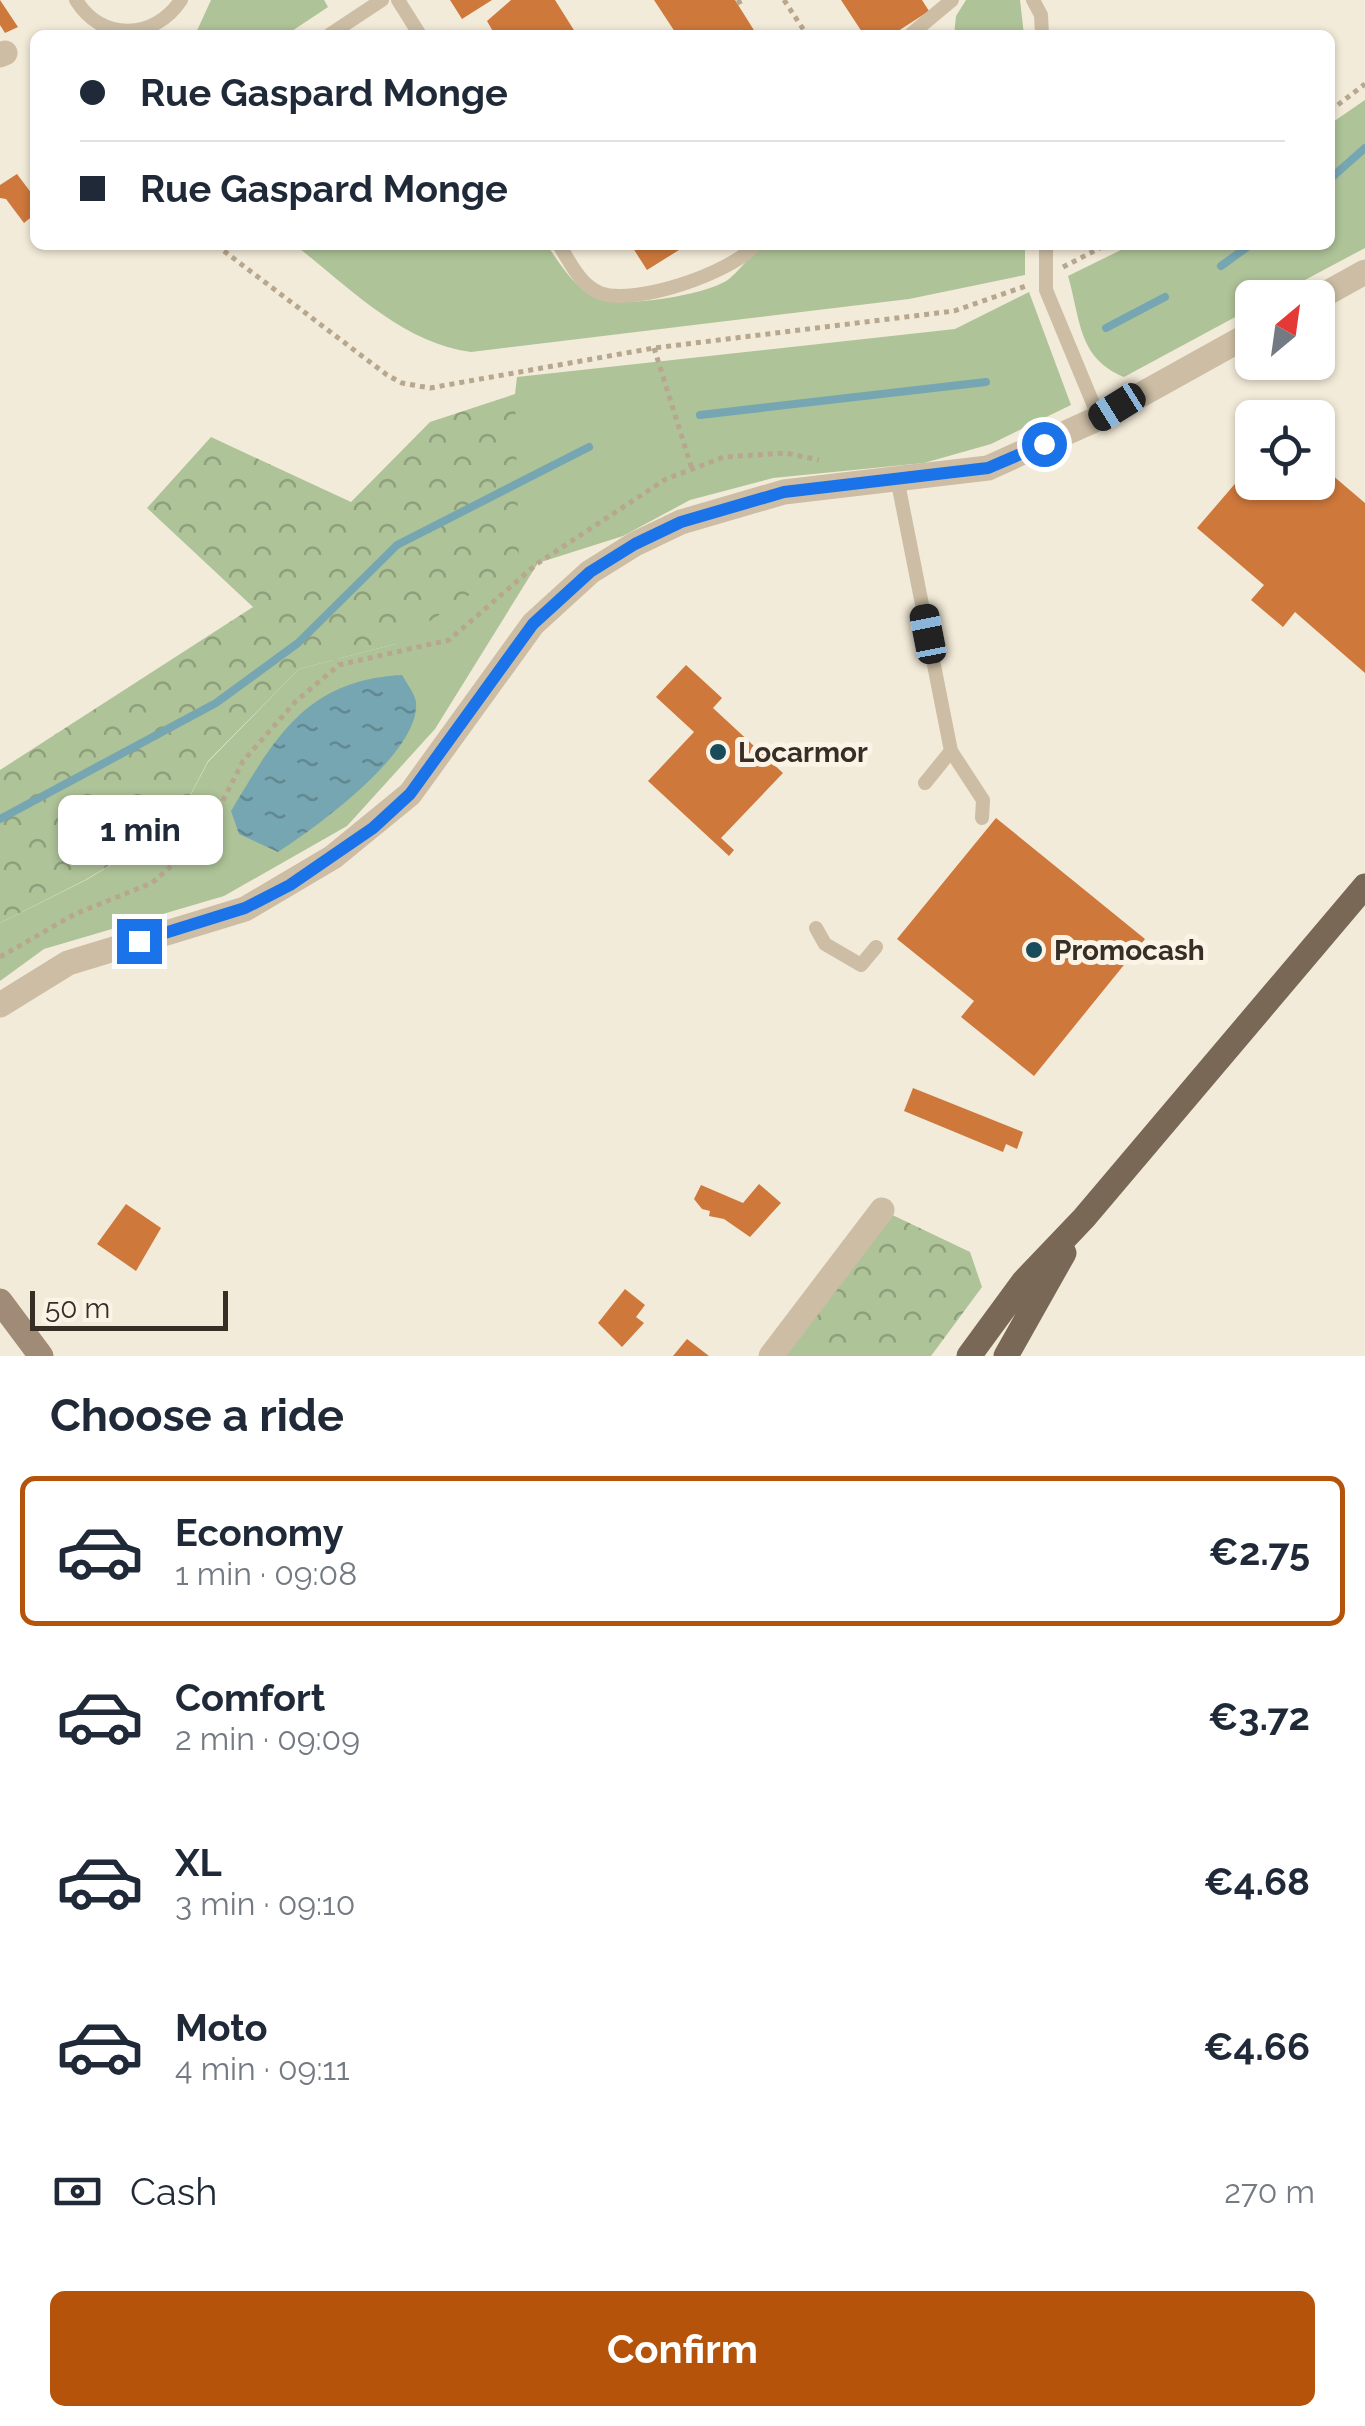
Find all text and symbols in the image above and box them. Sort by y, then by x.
text: Rue Gaspard Monge [140,70,508,115]
text: Rue Gaspard Monge [140,166,508,211]
north arrow [1235,280,1335,380]
map controls [1235,280,1335,500]
car [1084,378,1150,436]
button: locate [1235,400,1335,500]
route start [1022,422,1067,467]
car [908,602,948,666]
place label: Locarmor [738,736,868,769]
marker: Locarmor [707,741,729,763]
callout: 1 min [56,796,222,866]
text: 1 min [100,811,181,848]
route end [117,919,162,964]
place label: Promocash [1054,934,1205,967]
marker: Promocash [1023,939,1045,961]
scale bar [30,1286,228,1330]
text: 50 m [45,1292,110,1325]
text: Choose a ride [50,1389,344,1442]
icon: car [55,1506,145,1596]
text: Economy [175,1510,344,1555]
text: €2.75 [1209,1529,1310,1574]
text: 1 min · 09:08 [175,1555,357,1592]
icon: car [55,1671,145,1761]
text: Comfort [175,1675,325,1720]
text: €3.72 [1208,1694,1310,1739]
text: 2 min · 09:09 [175,1720,360,1757]
icon: car [55,1836,145,1926]
text: XL [175,1840,222,1885]
text: €4.68 [1203,1859,1310,1904]
text: 3 min · 09:10 [175,1885,355,1922]
icon: car [55,2001,145,2091]
text: Moto [175,2005,268,2050]
text: €4.66 [1203,2024,1310,2069]
text: 4 min · 09:11 [175,2050,350,2087]
icon: cash [50,2164,105,2219]
text: Cash [130,2169,217,2214]
text: 270 m [1224,2173,1315,2210]
button: Confirm [50,2291,1315,2406]

